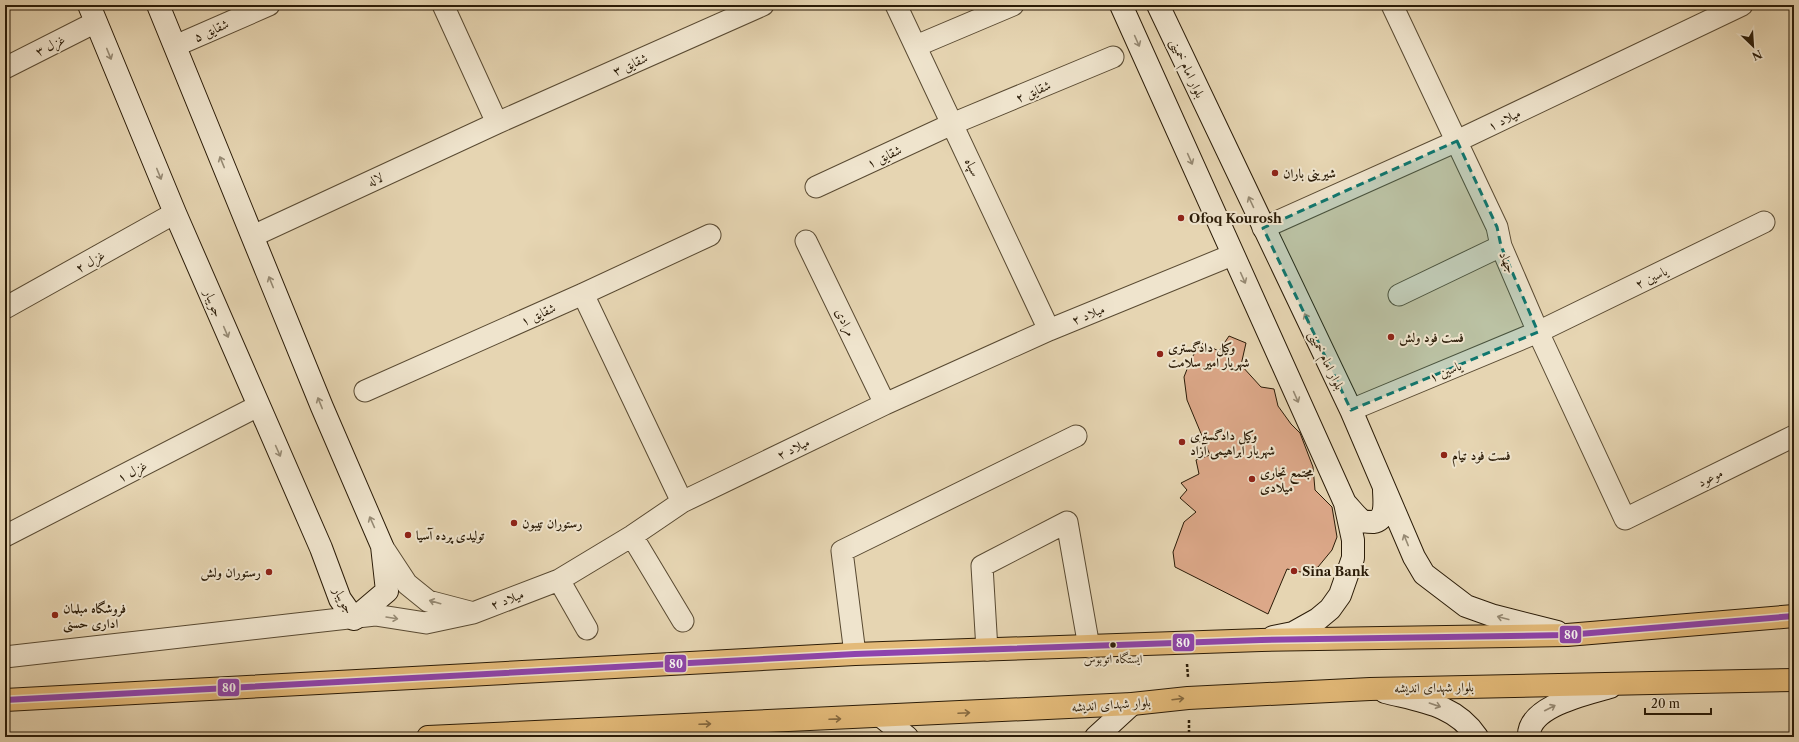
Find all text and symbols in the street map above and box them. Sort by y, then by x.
street label: شقایق ۵ [191,15,231,46]
north arrow [1733,26,1773,66]
street label: غزل ۳ [32,31,68,61]
one-way arrow [1134,34,1141,46]
street label: بلوار امام خمینی [1164,36,1209,102]
text: N [1750,47,1765,64]
one-way arrow [106,48,113,60]
street label: شقایق ۳ [610,49,650,80]
street label: شقایق ۲ [1013,76,1053,106]
street label: میلاد ۱ [1485,104,1523,134]
street label: شقایق ۱ [864,141,904,172]
one-way arrow [1187,153,1194,165]
street label: سپاه [960,155,984,180]
one-way arrow [218,156,226,168]
place label: شیرینی باران [1283,165,1336,182]
one-way arrow [155,168,163,180]
street label: لاله [365,168,385,190]
marker: شیرینی باران [1270,168,1280,178]
one-way arrow [1247,196,1254,208]
place label: Ofoq Kourosh [1189,210,1282,226]
marker: Ofoq Kourosh [1176,213,1186,223]
street label: غزل ۲ [72,246,109,277]
street label: جهاد [1496,249,1520,275]
street label: یاسین ۲ [1632,262,1671,292]
one-way arrow [1240,272,1247,284]
one-way arrow [267,277,275,289]
street label: جویبار [199,285,227,320]
street label: شقایق ۱ [518,299,558,330]
street label: میلاد ۲ [1069,300,1107,328]
street label: مرادی [831,305,860,340]
one-way arrow [1303,313,1310,325]
one-way arrow [223,326,231,338]
street label: بلوار امام خمینی [1302,328,1348,394]
place label: فست فود ولش [1399,329,1464,346]
marker: فست فود ولش [1386,332,1396,342]
place label: وکیل دادگستری شهریار امیر سلامت [1168,339,1250,371]
marker: وکیل دادگستری شهریار امیر سلامت [1155,349,1165,359]
street label: یاسین ۱ [1426,356,1465,386]
one-way arrow [1293,390,1300,402]
one-way arrow [316,397,323,409]
place label: وکیل دادگستری شهریار ابراهیمی آزاد [1190,427,1275,460]
street label: میلاد ۲ [774,433,812,463]
marker: وکیل دادگستری شهریار ابراهیمی آزاد [1177,437,1187,447]
one-way arrow [275,445,283,457]
place label: فست فود تیام [1452,447,1511,467]
marker: فست فود تیام [1439,450,1449,460]
street label: غزل ۱ [114,457,150,487]
place label: مجتمع تجاری میلادی [1260,464,1314,495]
street label: موعود [1695,464,1726,491]
marker: مجتمع تجاری میلادی [1247,474,1257,484]
place label: رستوران تیبون [522,515,582,532]
one-way arrow [367,516,375,528]
marker: رستوران تیبون [509,518,519,528]
place label: تولیدی پرده آسیا [416,527,485,544]
marker: تولیدی پرده آسیا [403,530,413,540]
one-way arrow [1402,534,1410,546]
place label: Sina Bank [1302,563,1370,579]
place label: رستوران ولش [201,564,261,581]
marker: Sina Bank [1289,566,1299,576]
marker: رستوران ولش [264,567,274,577]
street label: جویبار [328,582,358,617]
street label: میلاد ۲ [488,585,526,613]
one-way arrow [429,598,442,605]
place label: فروشگاه مبلمان اداری حسنی [63,600,126,633]
marker: فروشگاه مبلمان اداری حسنی [50,610,60,620]
one-way arrow [386,614,399,622]
one-way arrow [1496,614,1509,621]
line badge: 80 [1559,625,1582,644]
text: 80 [1564,628,1578,642]
line badge: 80 [1172,633,1195,652]
text: 80 [1176,636,1190,650]
marker: ایستگاه اتوبوس [1108,640,1118,650]
place label: ایستگاه اتوبوس [1084,651,1143,667]
line badge: 80 [664,654,687,673]
text: 80 [669,657,683,671]
line badge: 80 [217,678,240,697]
street label: بلوار شهدای اندیشه [1394,678,1474,697]
text: 80 [222,681,236,695]
scale bar [1645,690,1711,716]
street label: بلوار شهدای اندیشه [1071,693,1151,716]
one-way arrow [1171,695,1184,703]
text: 20 m [1651,696,1680,711]
one-way arrow [1429,702,1442,709]
one-way arrow [1544,704,1556,711]
one-way arrow [957,709,970,716]
one-way arrow [828,715,841,723]
one-way arrow [698,721,711,728]

